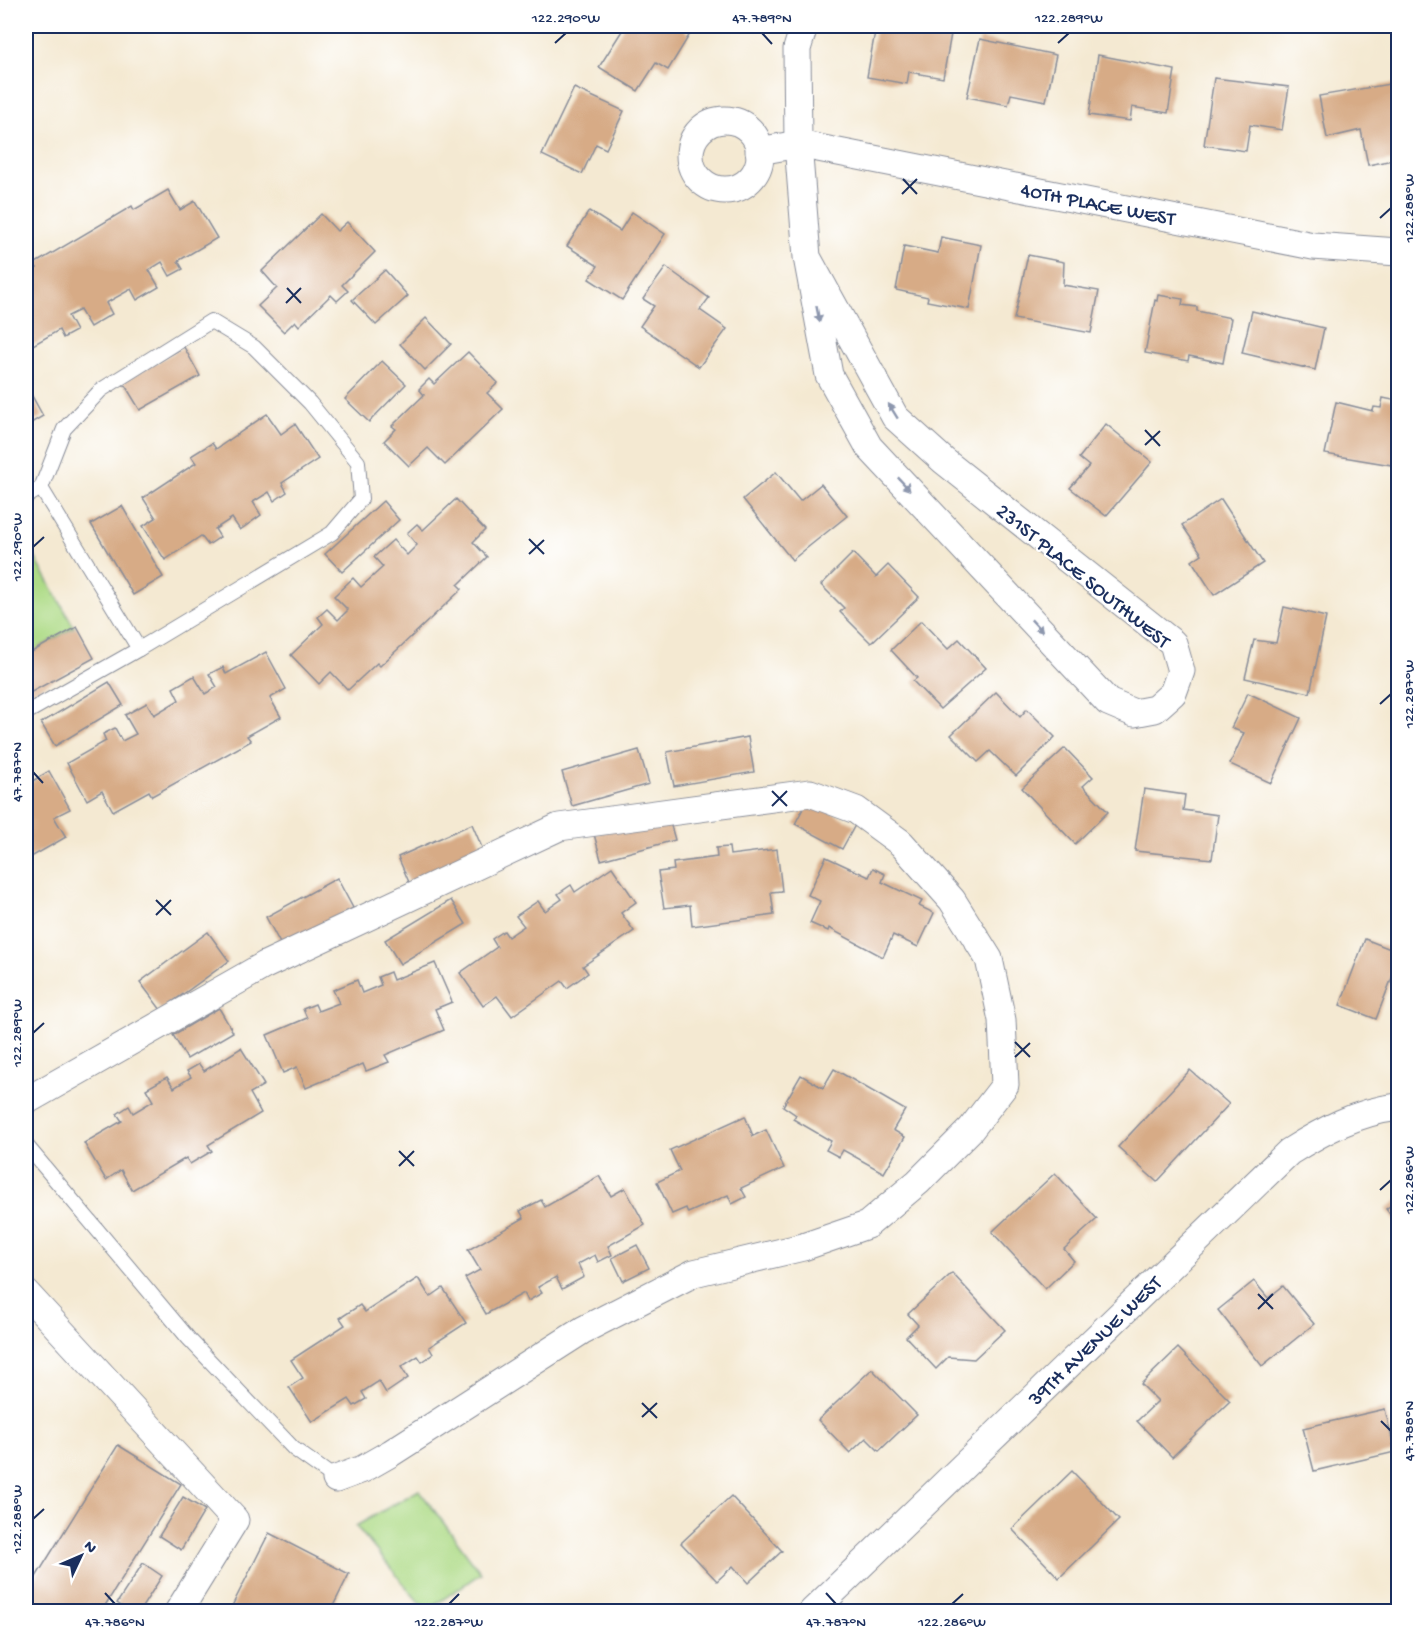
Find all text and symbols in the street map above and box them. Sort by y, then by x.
text: 122.290°W [531,10,600,28]
text: 47.789°N [732,10,792,28]
text: 122.289°W [1034,10,1103,28]
text: 122.288°W [1401,173,1419,243]
street label: 40TH PLACE WEST [1018,179,1178,234]
one-way arrow [814,305,823,324]
one-way arrow [887,403,898,420]
one-way arrow [897,476,910,491]
street label: 231ST PLACE SOUTHWEST [990,500,1175,656]
text: 122.290°W [9,513,27,582]
one-way arrow [1030,619,1044,633]
text: 122.287°W [1401,660,1419,729]
text: 47.787°N [9,742,27,802]
text: 122.289°W [9,999,27,1068]
text: 122.286°W [1401,1146,1419,1215]
street label: 39TH AVENUE WEST [1024,1272,1169,1413]
text: 47.788°N [1401,1401,1419,1461]
text: 122.288°W [9,1484,27,1554]
north arrow [51,1526,111,1586]
text: N [79,1538,100,1559]
text: 47.786°N [85,1614,145,1632]
text: 122.287°W [414,1614,483,1632]
text: 47.787°N [806,1614,866,1632]
text: 122.286°W [917,1614,986,1632]

